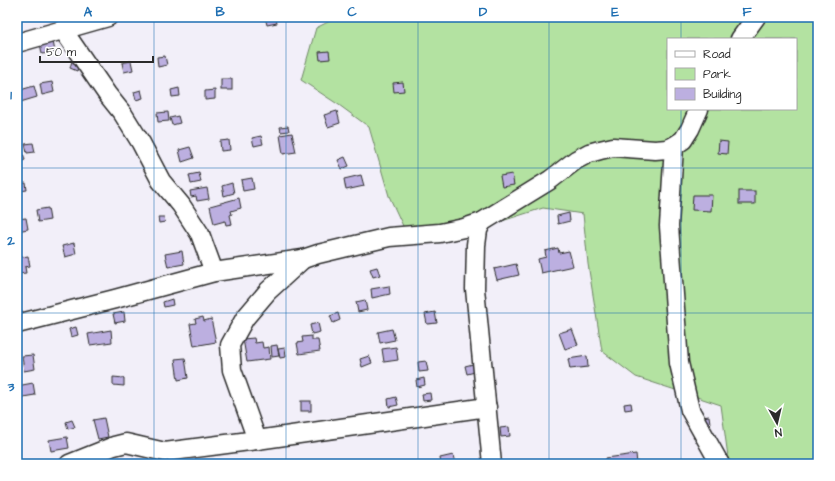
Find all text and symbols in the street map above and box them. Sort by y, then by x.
text: A [84,3,93,21]
text: B [215,3,225,21]
text: C [347,3,357,21]
text: D [479,3,488,21]
text: E [611,3,619,21]
text: F [742,3,752,21]
scale bar [40,38,153,64]
legend [667,38,797,110]
text: 50 m [46,44,77,61]
text: Road [703,46,731,63]
text: Park [703,66,731,83]
text: 1 [10,86,12,104]
text: Building [703,86,741,104]
text: 2 [6,232,15,250]
text: 3 [7,378,15,396]
north arrow [757,403,797,443]
text: N [774,424,783,440]

